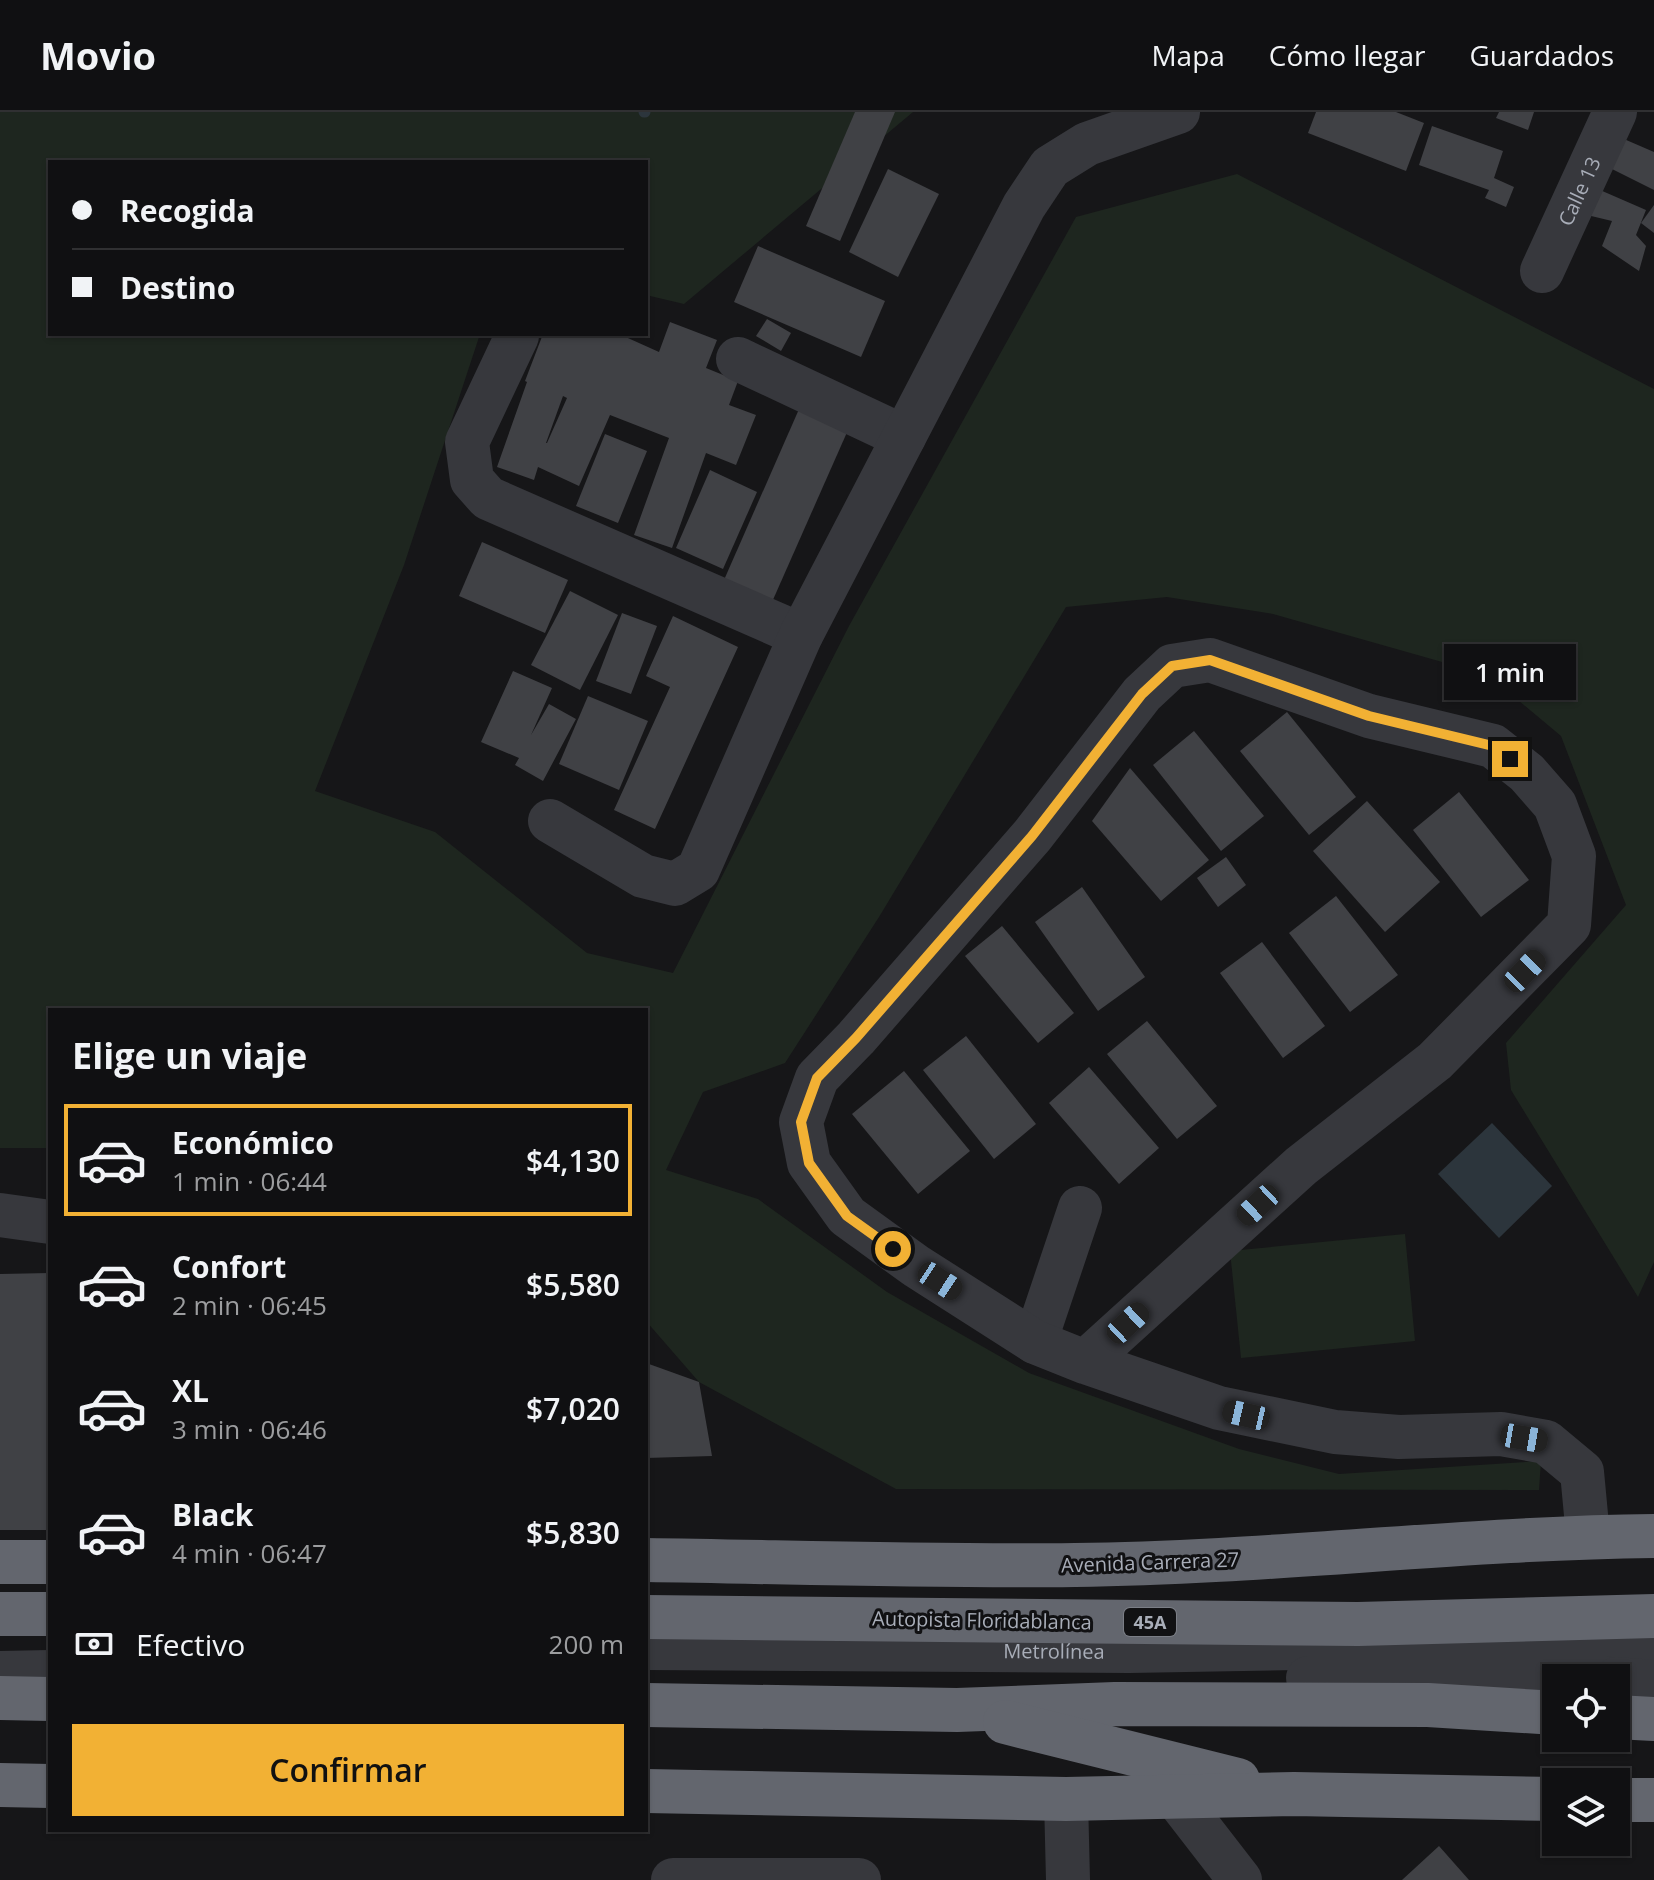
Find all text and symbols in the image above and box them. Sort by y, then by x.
text: Movio [40,29,156,81]
text: Mapa [1151,36,1225,74]
text: Cómo llegar [1269,36,1425,74]
text: Guardados [1469,36,1614,74]
street label: Calle 13 [1551,152,1606,230]
text: Recogida [120,190,255,231]
text: Destino [120,267,235,308]
callout: 1 min [1444,643,1576,699]
text: 1 min [1475,654,1545,690]
route end [1492,741,1528,777]
car [1500,945,1550,997]
text: Elige un viaje [72,1031,307,1080]
text: Económico [172,1122,334,1163]
icon: car [76,1124,148,1196]
text: $4,130 [526,1140,620,1181]
text: 1 min · 06:44 [172,1163,327,1199]
car [1232,1180,1284,1230]
route start [875,1231,911,1267]
text: Confort [172,1246,286,1287]
icon: car [76,1248,148,1320]
car [913,1258,967,1304]
text: $5,580 [526,1264,620,1305]
text: 2 min · 06:45 [172,1287,327,1323]
car [1102,1298,1154,1348]
text: XL [172,1370,209,1411]
icon: car [76,1372,148,1444]
text: $7,020 [526,1388,620,1429]
car [1220,1398,1272,1432]
text: 3 min · 06:46 [172,1411,327,1447]
car [1498,1422,1550,1454]
text: Black [172,1494,253,1535]
icon: car [76,1496,148,1568]
text: $5,830 [526,1512,620,1553]
text: 4 min · 06:47 [172,1535,327,1571]
street label: Avenida Carrera 27 [1060,1545,1240,1579]
street label: Autopista Floridablanca [872,1605,1092,1635]
road number: 45A [1124,1608,1176,1636]
icon: cash [72,1622,116,1666]
text: Efectivo [136,1624,245,1665]
text: 200 m [549,1626,624,1662]
street label: Metrolínea [1003,1637,1105,1664]
map controls [1542,1664,1630,1856]
button: locate [1542,1664,1630,1752]
button: Confirmar [72,1724,624,1816]
button: layers [1542,1768,1630,1856]

